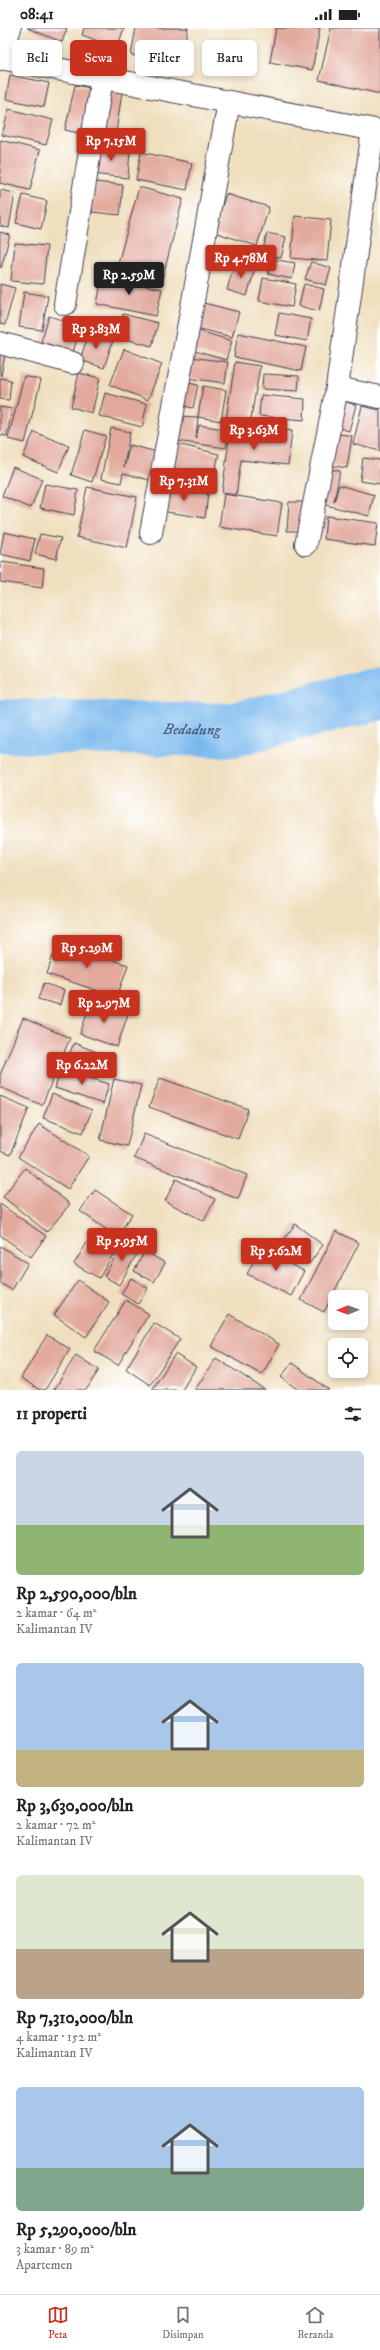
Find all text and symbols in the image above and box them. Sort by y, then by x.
text: 08:41 [20,5,54,24]
chip: Beli [12,40,62,76]
chip: Sewa [70,40,127,76]
chip: Filter [135,40,194,76]
chip: Baru [202,40,257,76]
pin: Rp 7.15M [70,128,152,162]
text: Rp 7.15M [86,133,136,149]
pin: Rp 4.78M [200,245,282,279]
text: Rp 4.78M [214,250,268,266]
pin: Rp 2.59M [88,262,170,296]
text: Rp 2.59M [103,267,155,283]
pin: Rp 3.83M [55,316,137,350]
text: Rp 3.83M [71,321,121,337]
pin: Rp 3.63M [213,417,295,451]
text: Rp 3.63M [229,422,279,438]
pin: Rp 7.31M [143,468,225,502]
text: Rp 7.31M [159,473,209,489]
water label: Bedadung [162,720,223,740]
pin: Rp 5.29M [46,935,128,969]
text: Rp 5.29M [61,940,113,956]
pin: Rp 2.97M [63,990,145,1024]
text: Rp 2.97M [78,995,130,1011]
pin: Rp 6.22M [41,1052,123,1086]
text: Rp 6.22M [56,1057,108,1073]
pin: Rp 5.95M [81,1228,163,1262]
text: Rp 5.95M [96,1233,148,1249]
pin: Rp 5.62M [235,1238,317,1272]
text: Rp 5.62M [250,1243,302,1259]
north arrow [328,1290,368,1330]
map controls [328,1290,368,1378]
button: locate [328,1338,368,1378]
text: 11 properti [16,1403,87,1425]
icon: filters [342,1403,364,1425]
icon: home [154,1477,226,1549]
text: Rp 2,590,000/bln [16,1583,137,1605]
text: 2 kamar · 64 m² [16,1605,97,1621]
text: Kalimantan IV [16,1621,93,1637]
icon: home [154,1689,226,1761]
text: Rp 3,630,000/bln [16,1795,133,1817]
text: 2 kamar · 72 m² [16,1817,96,1833]
text: Kalimantan IV [16,1833,93,1849]
icon: home [154,1901,226,1973]
text: Rp 7,310,000/bln [16,2007,133,2029]
text: 4 kamar · 152 m² [16,2029,101,2045]
text: Kalimantan IV [16,2045,93,2061]
icon: home [154,2113,226,2185]
text: Rp 5,290,000/bln [16,2219,137,2241]
text: 3 kamar · 89 m² [16,2241,94,2257]
text: Apartemen [16,2257,73,2273]
tab: Peta [47,2304,69,2342]
tab: Disimpan [162,2304,204,2342]
tab: Beranda [297,2304,333,2342]

